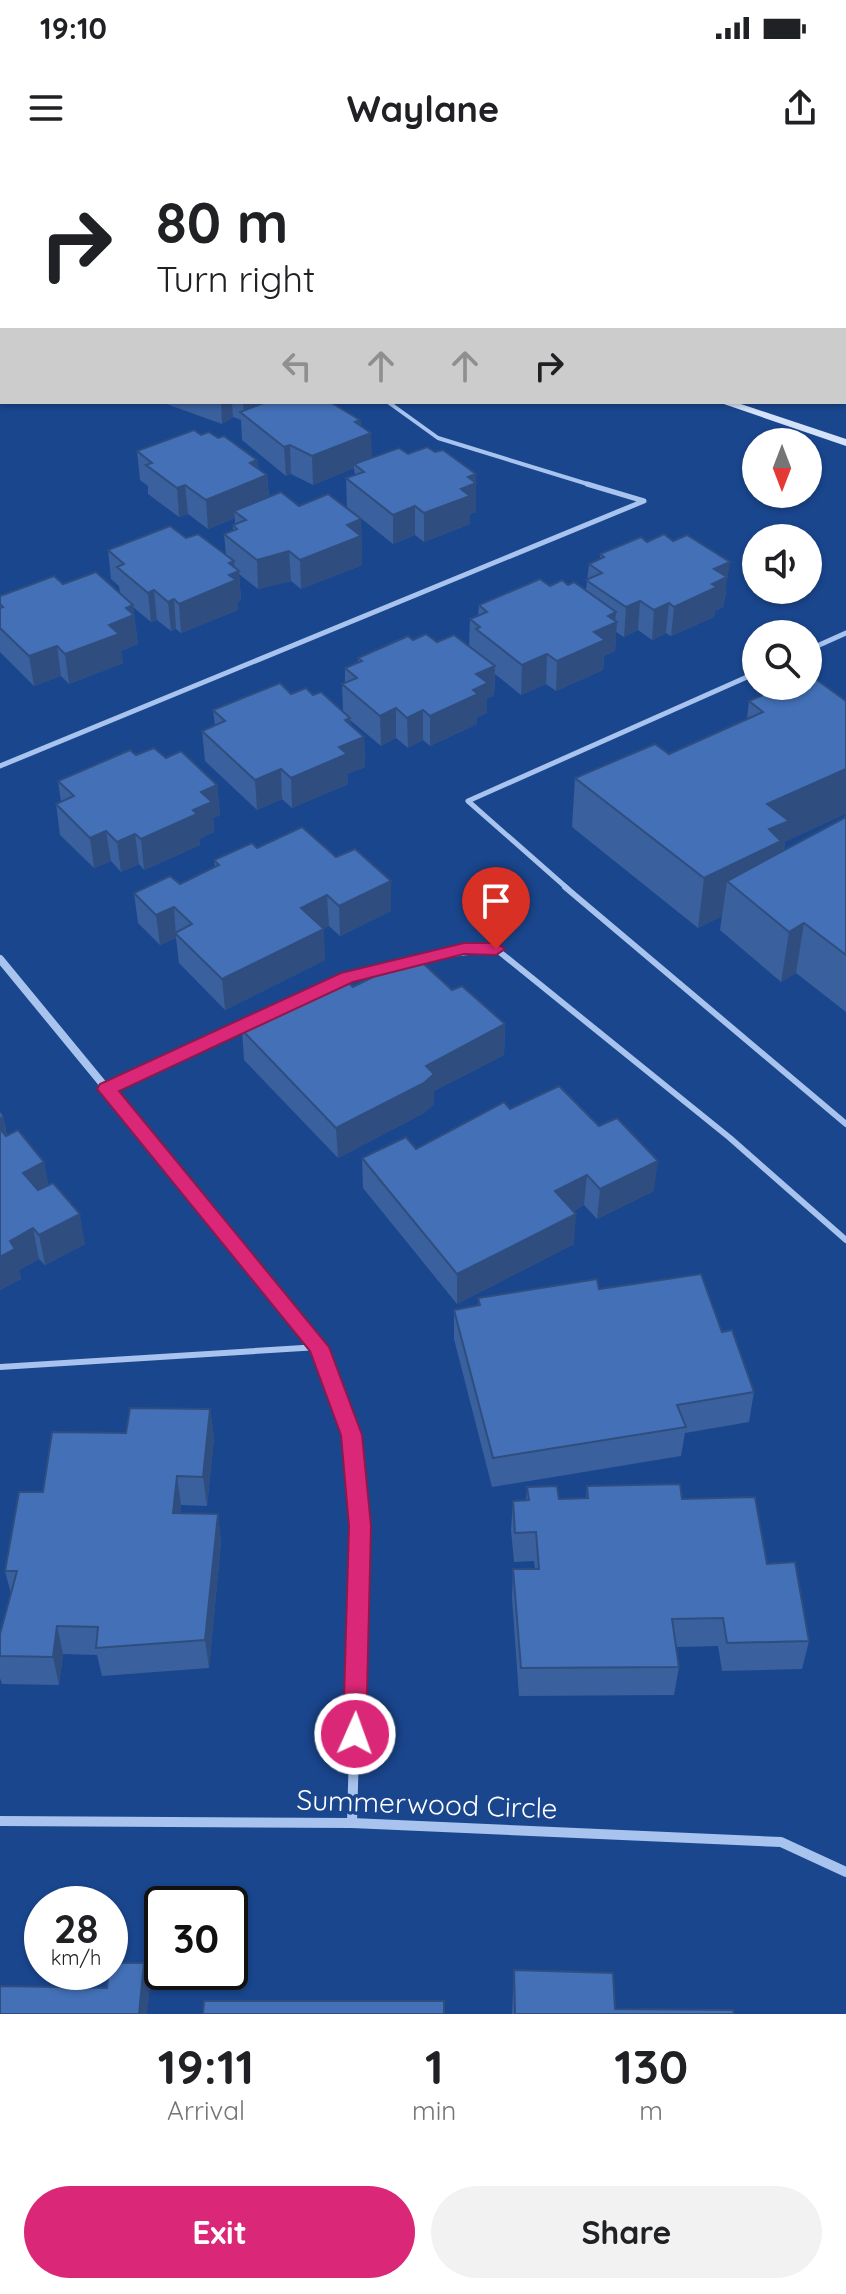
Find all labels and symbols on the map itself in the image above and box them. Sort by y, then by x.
north arrow [742,428,822,508]
pin [462,867,530,949]
position arrow [313,1692,397,1776]
street label: Summerwood Circle [296,1781,558,1826]
speed limit sign: 30 [144,1886,248,1990]

